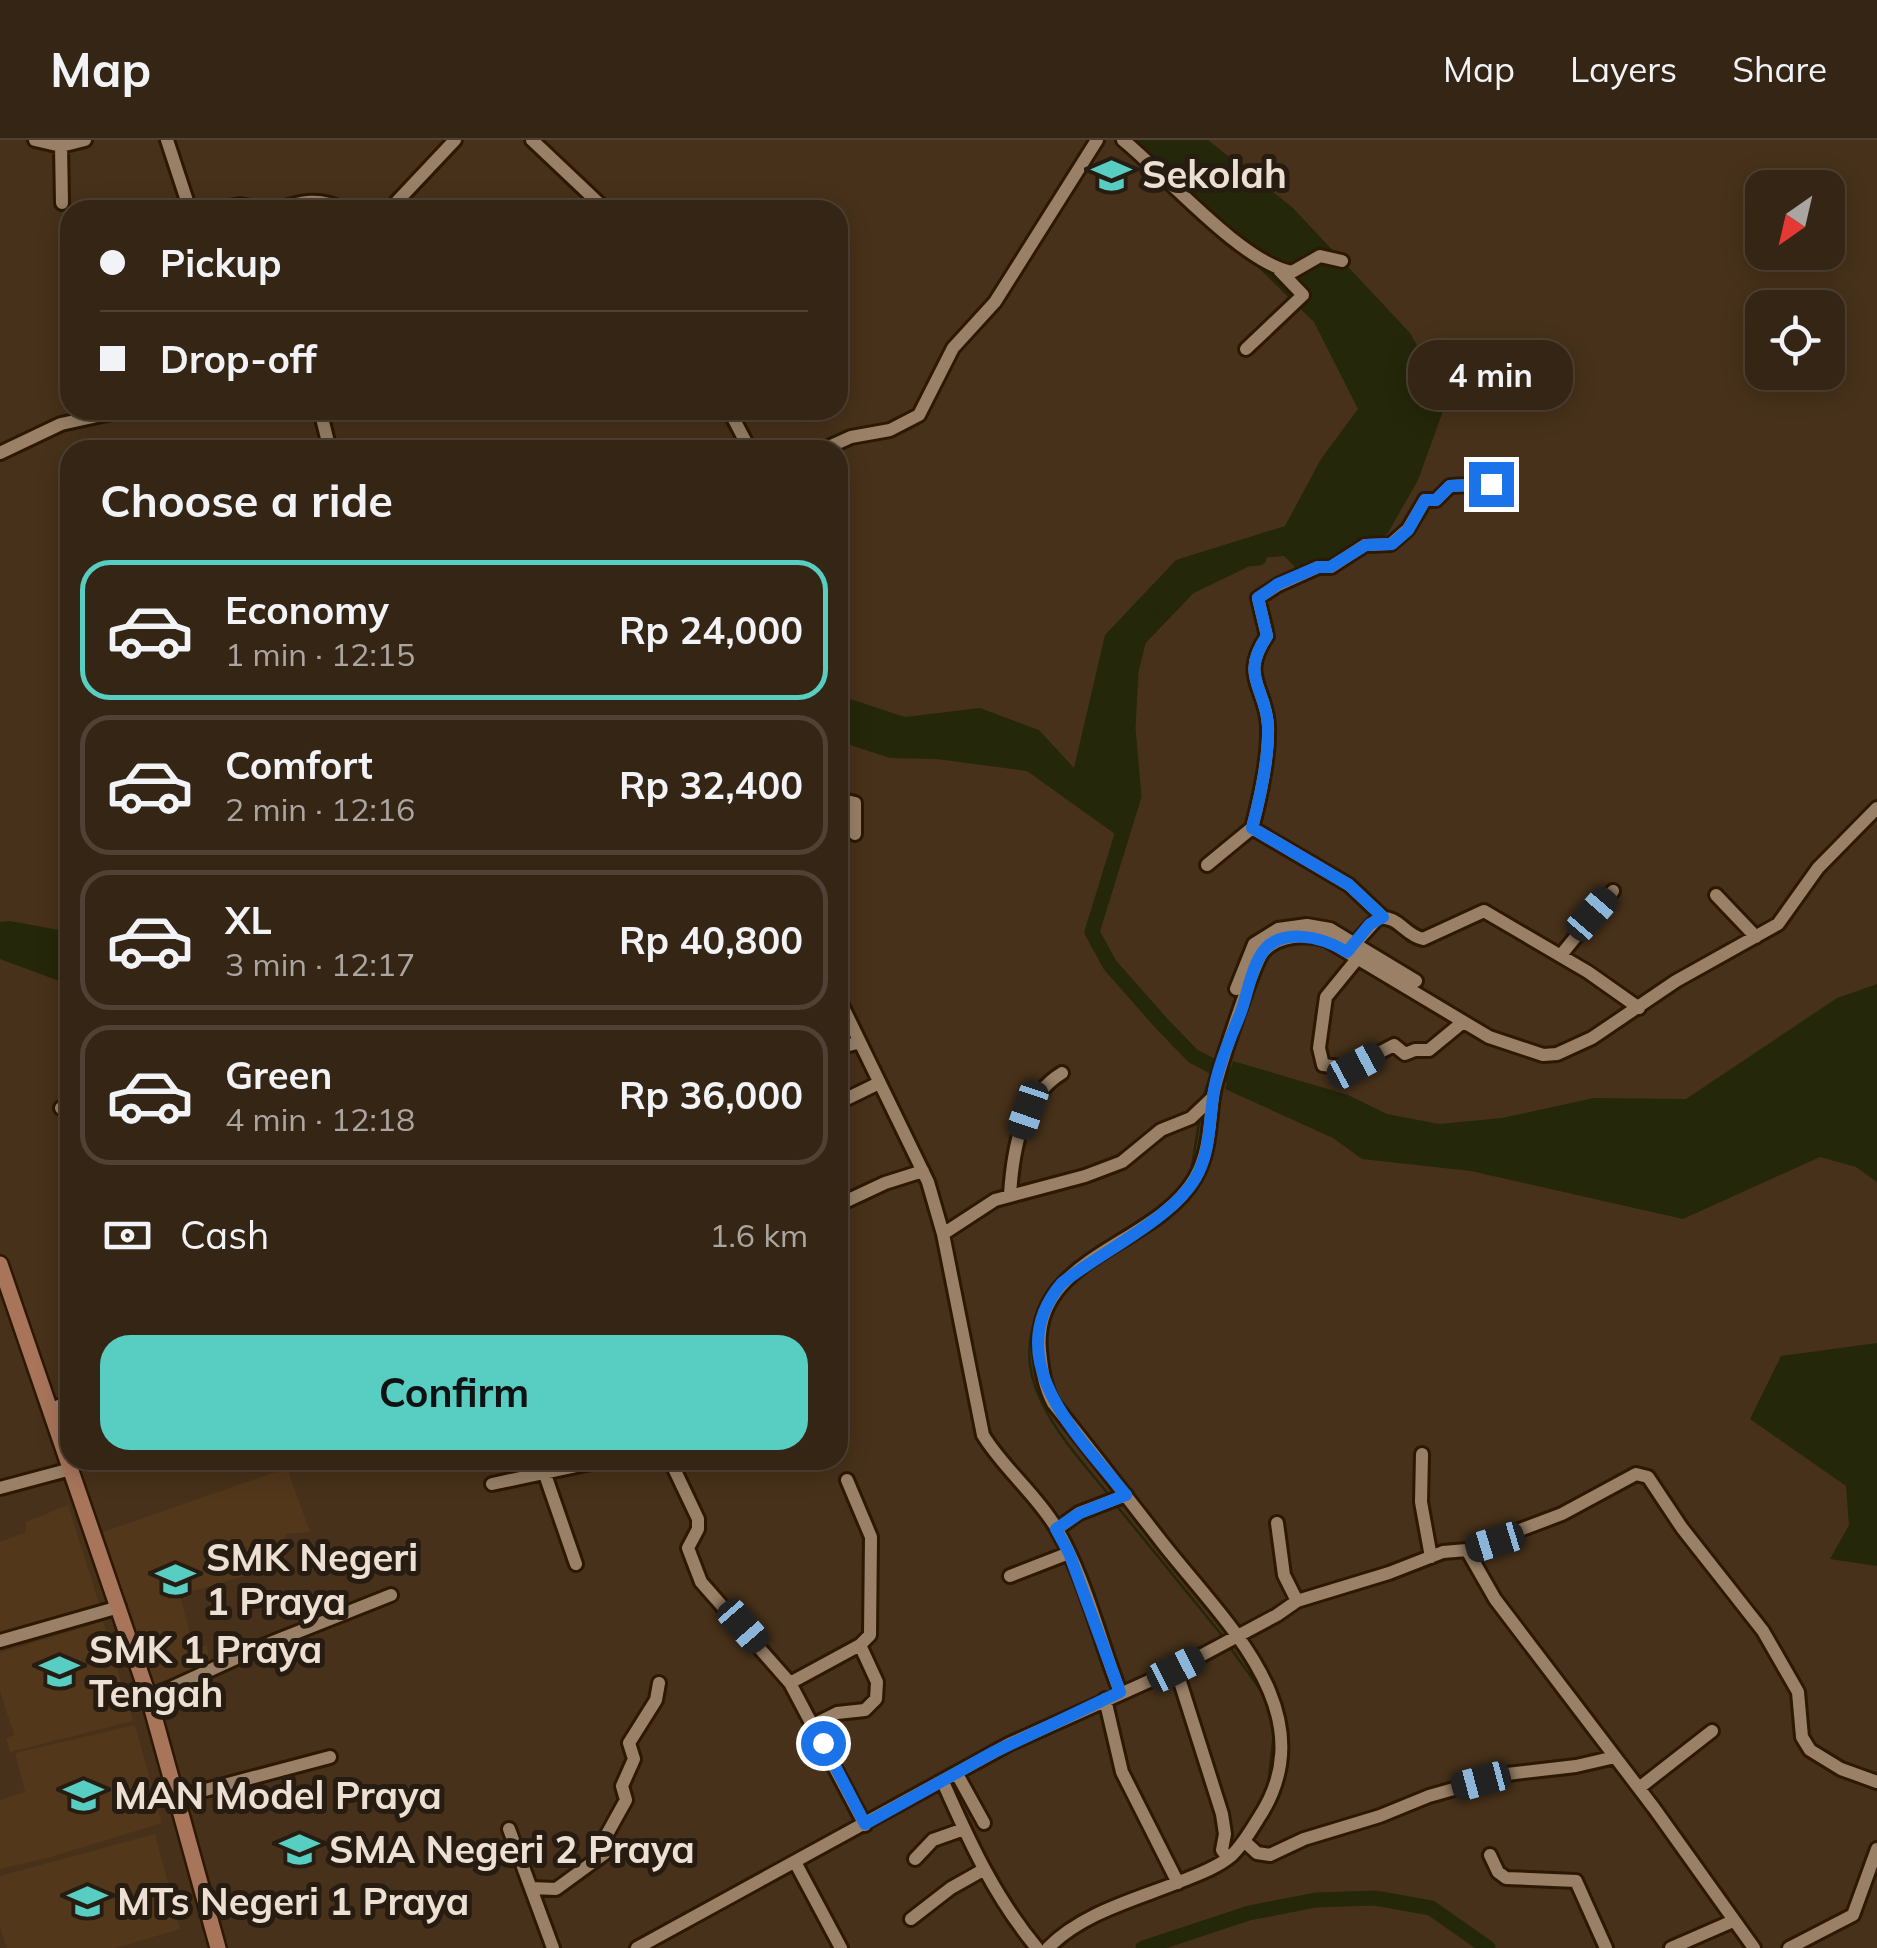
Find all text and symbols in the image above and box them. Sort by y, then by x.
text: Map [50,39,151,99]
text: Map [1443,47,1515,91]
text: Layers [1570,47,1677,91]
text: Share [1732,47,1827,91]
place label: Sekolah [1142,150,1287,198]
school or university icon: Sekolah [1091,154,1133,196]
north arrow [1745,170,1845,270]
map controls [1745,170,1845,390]
text: Pickup [160,239,282,287]
button: locate [1745,290,1845,390]
text: Drop-off [160,335,317,383]
callout: 4 min [1408,339,1574,409]
text: 4 min [1448,355,1533,395]
route end [1469,462,1514,507]
text: Choose a ride [100,472,393,528]
icon: car [105,585,195,675]
text: Economy [225,586,389,634]
text: Rp 24,000 [619,606,803,654]
text: 1 min · 12:15 [225,634,415,674]
icon: car [105,740,195,830]
text: Comfort [225,741,373,789]
text: Rp 32,400 [619,761,803,809]
text: 2 min · 12:16 [225,789,415,829]
car [1561,882,1623,946]
icon: car [105,895,195,985]
text: XL [225,896,272,944]
text: Rp 40,800 [619,916,803,964]
text: 3 min · 12:17 [225,944,415,984]
car [1322,1039,1390,1093]
icon: car [105,1050,195,1140]
text: Green [225,1051,332,1099]
text: Rp 36,000 [619,1071,803,1119]
car [1004,1077,1052,1143]
text: 4 min · 12:18 [225,1099,415,1139]
icon: cash [100,1208,155,1263]
text: Cash [180,1211,269,1259]
text: 1.6 km [709,1215,808,1255]
button: Confirm [100,1335,808,1450]
car [1462,1519,1528,1565]
place label: SMK Negeri 1 Praya [206,1533,418,1625]
school or university icon: SMK Negeri 1 Praya [155,1559,197,1601]
car [712,1594,774,1658]
place label: SMK 1 Praya Tengah [89,1625,322,1717]
car [1142,1642,1210,1696]
school or university icon: SMK 1 Praya Tengah [38,1651,80,1693]
route start [801,1721,846,1766]
car [1448,1759,1514,1803]
place label: MAN Model Praya [114,1771,442,1819]
school or university icon: MAN Model Praya [63,1775,105,1817]
place label: SMA Negeri 2 Praya [329,1825,695,1873]
school or university icon: SMA Negeri 2 Praya [278,1829,320,1871]
place label: MTs Negeri 1 Praya [117,1877,469,1925]
school or university icon: MTs Negeri 1 Praya [66,1881,108,1923]

